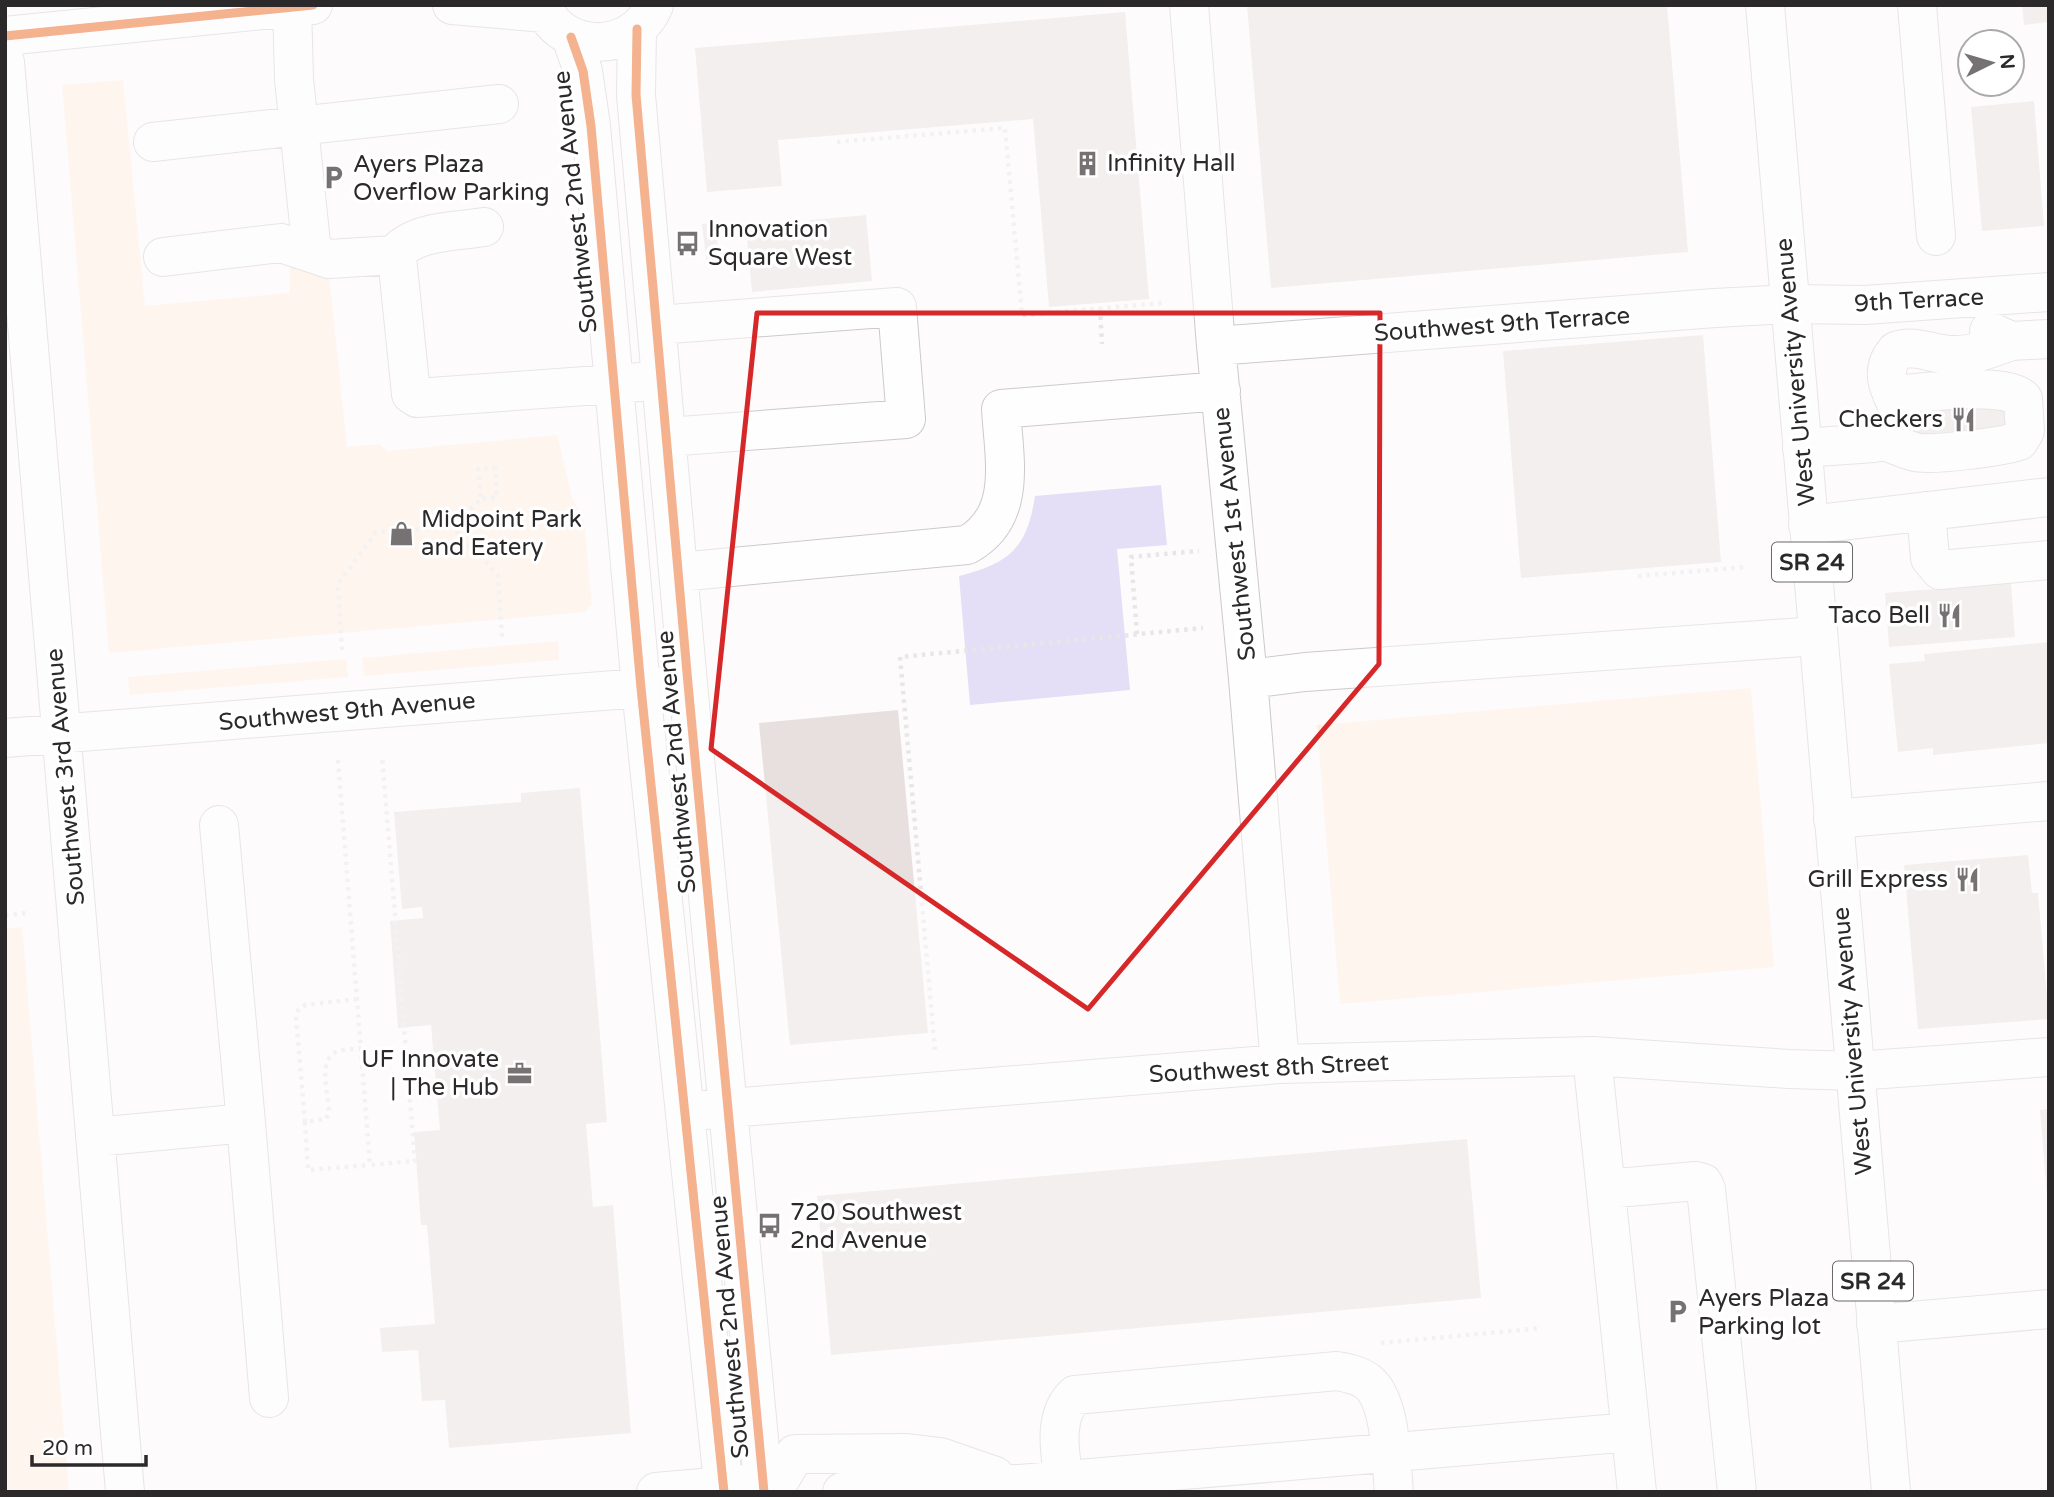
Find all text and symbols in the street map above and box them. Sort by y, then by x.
north arrow [1956,28,2026,98]
text: N [1995,53,2019,70]
street label: Southwest 2nd Avenue [547,69,604,335]
building icon: Infinity Hall [1073,149,1101,177]
place label: Infinity Hall [1107,149,1236,178]
place label: Ayers Plaza Overflow Parking [353,150,550,207]
parking icon: Ayers Plaza Overflow Parking [319,164,347,192]
place label: Innovation Square West [708,215,852,272]
bus stop icon: Innovation Square West [674,229,702,257]
street label: West University Avenue [1769,237,1822,507]
street label: 9th Terrace [1853,283,1985,318]
street label: Southwest 9th Terrace [1373,301,1631,348]
place label: Checkers [1838,405,1943,434]
restaurant icon: Checkers [1949,405,1977,433]
street label: Southwest 1st Avenue [1207,406,1262,662]
place label: Midpoint Park and Eatery [421,505,582,562]
shop icon: Midpoint Park and Eatery [387,519,415,547]
road number: SR 24 [1772,542,1852,582]
place label: Taco Bell [1828,601,1930,630]
restaurant icon: Taco Bell [1936,601,1964,629]
street label: Southwest 2nd Avenue [651,629,702,895]
street label: Southwest 3rd Avenue [40,647,91,907]
street label: Southwest 9th Avenue [217,686,477,737]
place label: Grill Express [1808,865,1948,894]
restaurant icon: Grill Express [1954,865,1982,893]
street label: West University Avenue [1826,906,1879,1176]
place label: UF Innovate | The Hub [361,1045,499,1102]
street label: Southwest 8th Street [1148,1048,1390,1089]
office icon: UF Innovate | The Hub [505,1059,533,1087]
street label: Southwest 2nd Avenue [704,1194,755,1460]
place label: 720 Southwest 2nd Avenue [790,1198,962,1255]
bus stop icon: 720 Southwest 2nd Avenue [756,1212,784,1240]
road number: SR 24 [1833,1262,1913,1300]
place label: Ayers Plaza Parking lot [1698,1284,1829,1341]
parking icon: Ayers Plaza Parking lot [1664,1298,1692,1326]
scale bar [32,1424,145,1468]
text: 20 m [42,1436,93,1461]

